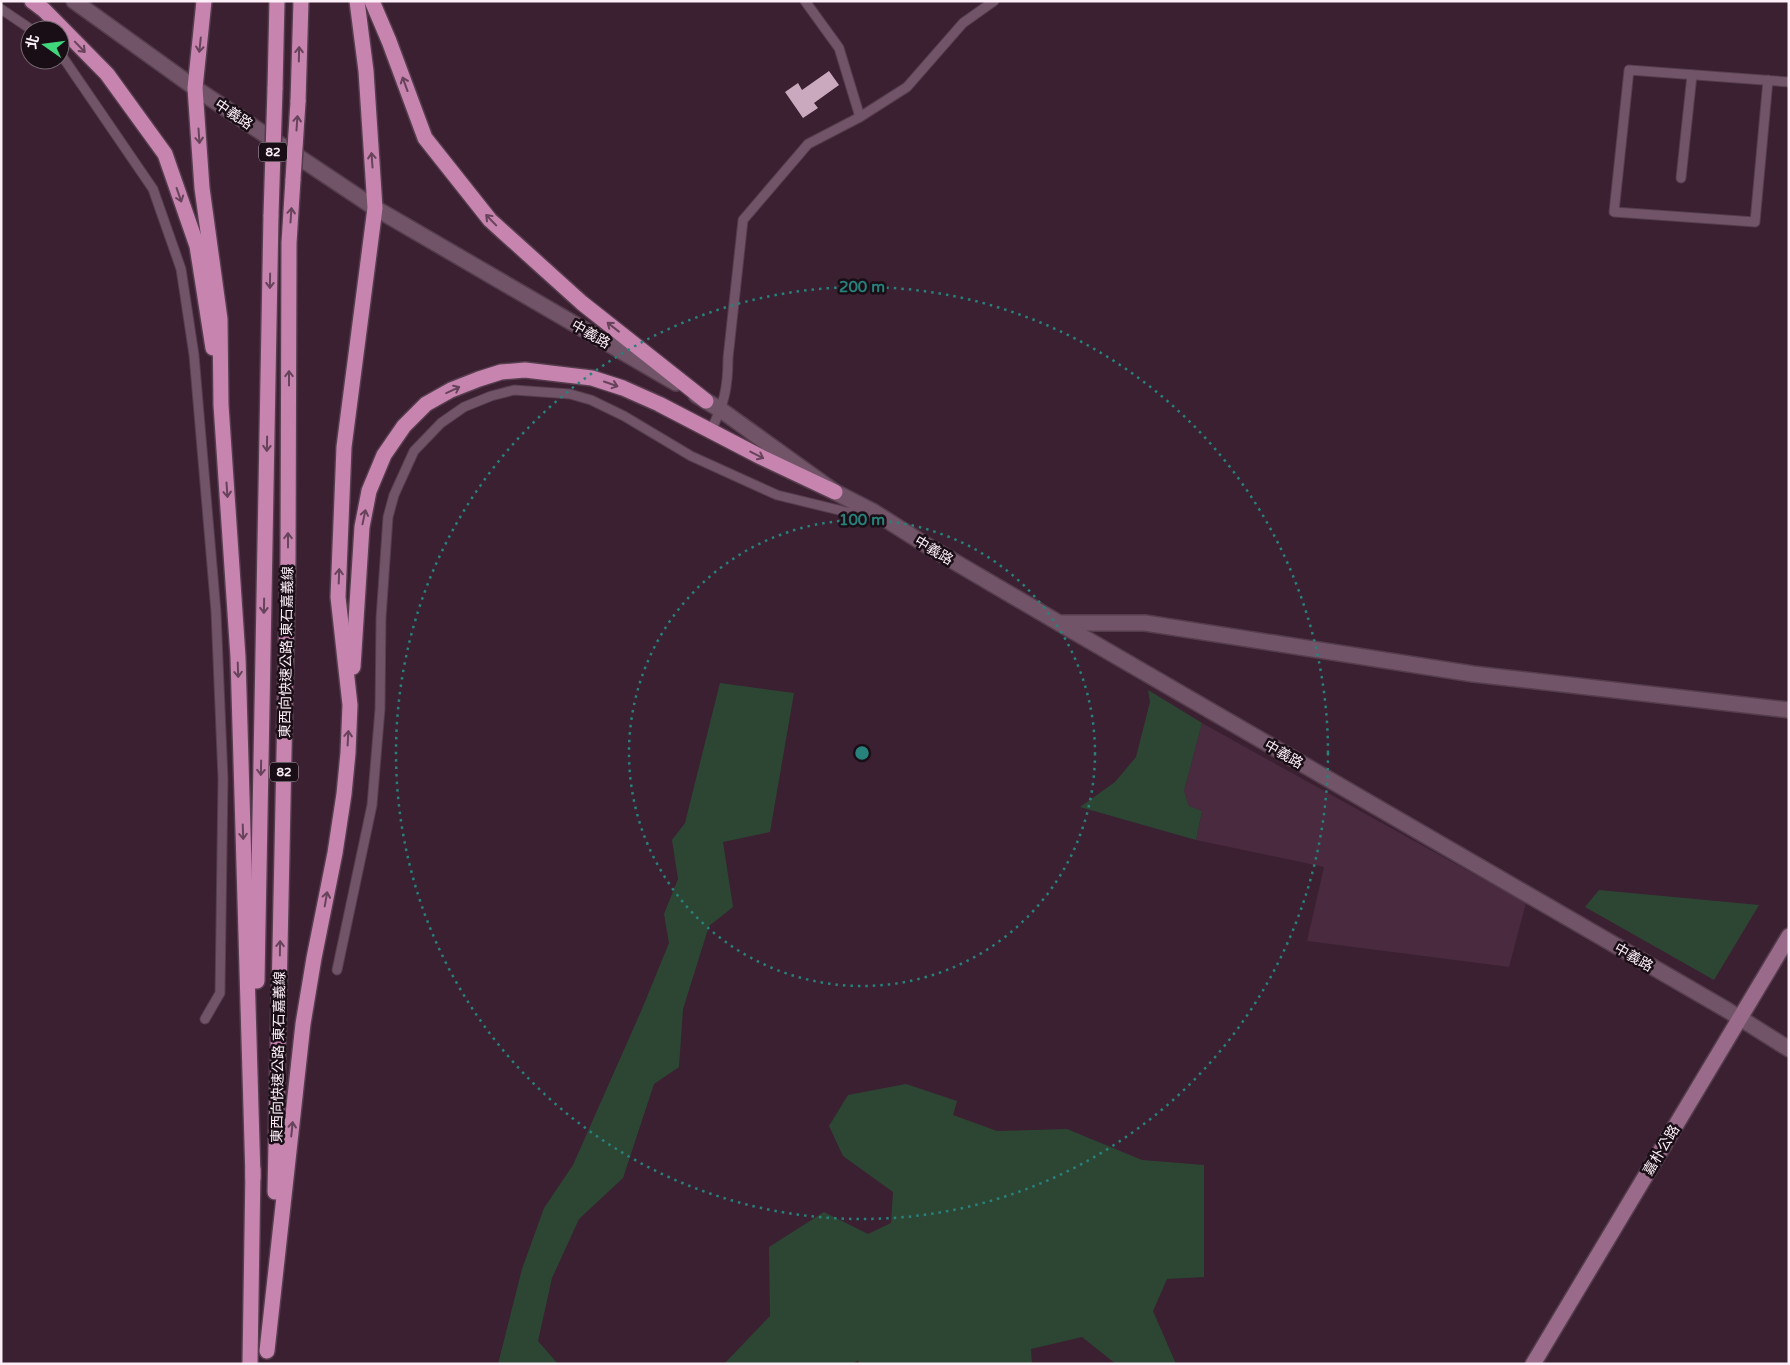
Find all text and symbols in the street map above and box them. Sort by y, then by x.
north arrow [20,20,70,70]
text: 北 [23,33,43,51]
one-way arrow [195,36,205,52]
one-way arrow [74,41,86,53]
one-way arrow [295,46,304,62]
one-way arrow [400,77,409,93]
street label: 中義路 [212,96,256,133]
one-way arrow [292,116,301,132]
one-way arrow [194,128,203,144]
road number: 82 [259,142,287,162]
one-way arrow [367,152,377,168]
one-way arrow [175,187,184,202]
one-way arrow [286,208,295,224]
one-way arrow [485,214,497,226]
one-way arrow [265,272,275,289]
text: 200 m [839,278,885,296]
street label: 中義路 [568,317,613,352]
one-way arrow [607,322,620,333]
one-way arrow [284,370,294,386]
one-way arrow [603,380,618,389]
one-way arrow [445,385,460,394]
one-way arrow [262,435,272,451]
one-way arrow [749,451,764,460]
one-way arrow [222,482,232,498]
one-way arrow [360,510,369,526]
text: 100 m [839,511,885,529]
street label: 中義路 [911,532,956,569]
one-way arrow [283,533,293,549]
street label: 東西向快速公路 東石嘉義線 [277,566,296,738]
one-way arrow [334,569,344,585]
one-way arrow [259,598,269,614]
one-way arrow [233,661,243,677]
one-way arrow [344,731,353,747]
street label: 中義路 [1261,737,1306,772]
centre of rings [853,744,871,762]
one-way arrow [256,760,266,776]
road number: 82 [270,762,298,782]
one-way arrow [238,824,248,840]
one-way arrow [322,891,332,907]
one-way arrow [275,940,285,956]
street label: 中義路 [1611,940,1656,975]
street label: 東西向快速公路 東石嘉義線 [269,971,288,1143]
one-way arrow [287,1121,297,1137]
street label: 嘉朴公路 [1640,1122,1683,1179]

